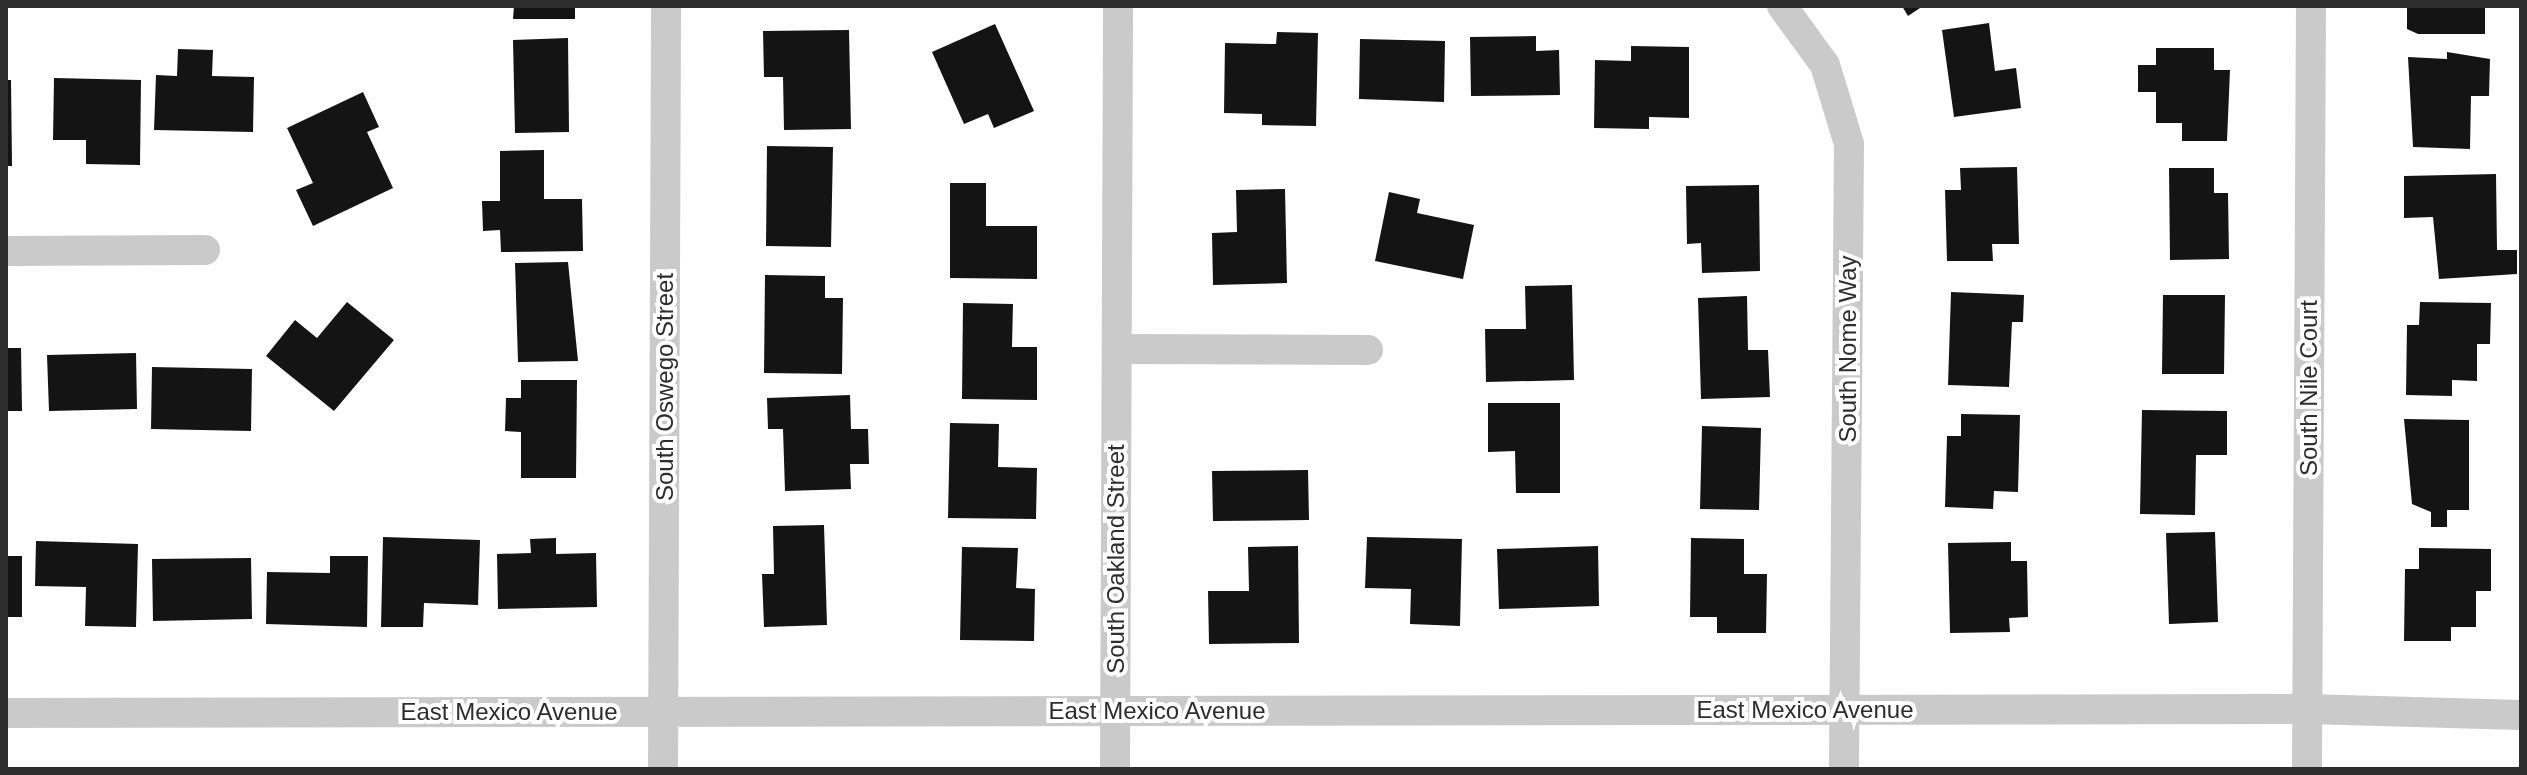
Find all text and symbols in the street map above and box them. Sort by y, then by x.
street label: South Nome Way [1834,255,1862,443]
street label: South Oswego Street [651,273,679,501]
street label: South Nile Court [2295,300,2323,476]
street label: South Oakland Street [1102,444,1130,674]
street label: East Mexico Avenue [1696,696,1914,724]
street label: East Mexico Avenue [1048,697,1266,725]
street label: East Mexico Avenue [400,698,618,726]

